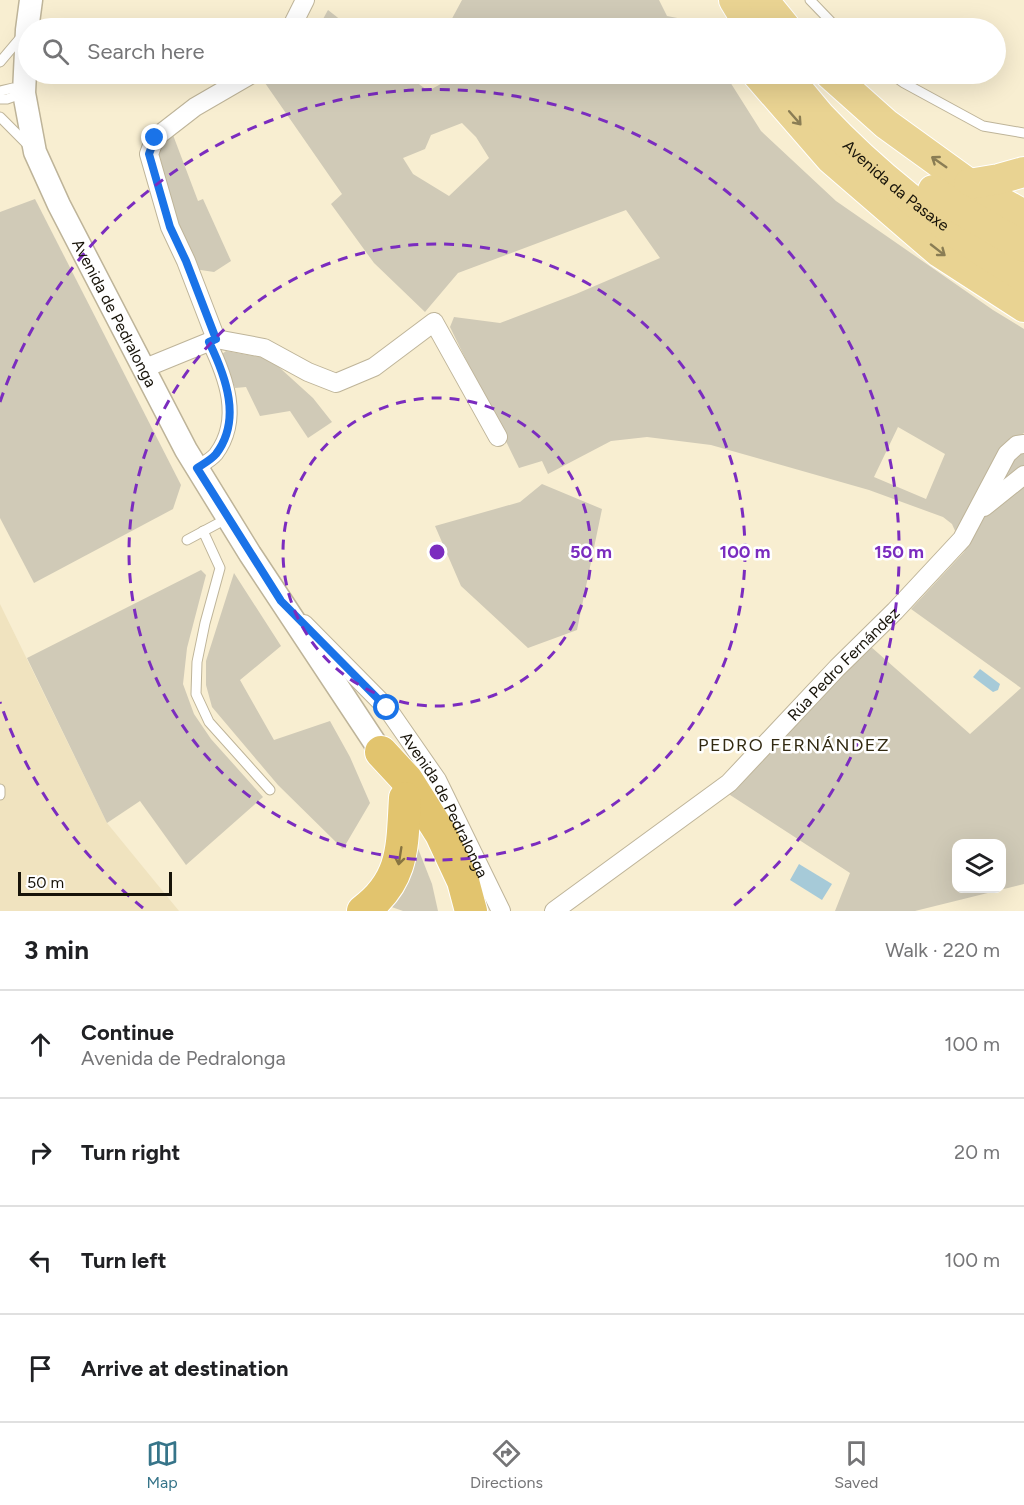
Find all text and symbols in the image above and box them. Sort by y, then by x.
search box [18,18,1006,84]
icon: search [39,35,72,68]
text: Search here [87,38,205,65]
one-way arrow [788,110,802,125]
route end [141,124,167,150]
street label: Avenida da Pasaxe [839,136,953,235]
one-way arrow [931,156,947,168]
street label: Avenida de Pedralonga [68,236,161,390]
one-way arrow [929,244,945,256]
text: 50 m [570,541,612,563]
text: 100 m [720,541,770,563]
text: 150 m [874,541,924,563]
centre of rings [427,542,447,562]
street label: Rúa Pedro Fernández [784,603,904,725]
route start [373,694,399,720]
street label: Avenida de Pedralonga [396,728,492,881]
district label: PEDRO FERNÁNDEZ [698,734,890,756]
map controls [952,839,1006,893]
button: layers [952,839,1006,893]
one-way arrow [394,845,405,865]
scale bar [18,869,172,896]
text: 50 m [27,873,64,892]
text: 3 min [24,934,89,966]
text: Walk · 220 m [885,938,1000,962]
text: Continue [81,1019,174,1046]
icon: ahead [24,1028,57,1061]
text: 100 m [944,1032,1000,1056]
text: Avenida de Pedralonga [81,1046,286,1070]
icon: right [24,1136,57,1169]
text: Turn right [81,1139,180,1166]
text: 20 m [954,1140,1000,1164]
icon: left [24,1244,57,1277]
text: Turn left [81,1247,167,1274]
text: 100 m [944,1248,1000,1272]
icon: arrive [24,1352,57,1385]
text: Arrive at destination [81,1355,289,1382]
tab: Map [146,1437,179,1492]
tab: Directions [470,1437,543,1492]
tab: Saved [834,1437,878,1492]

